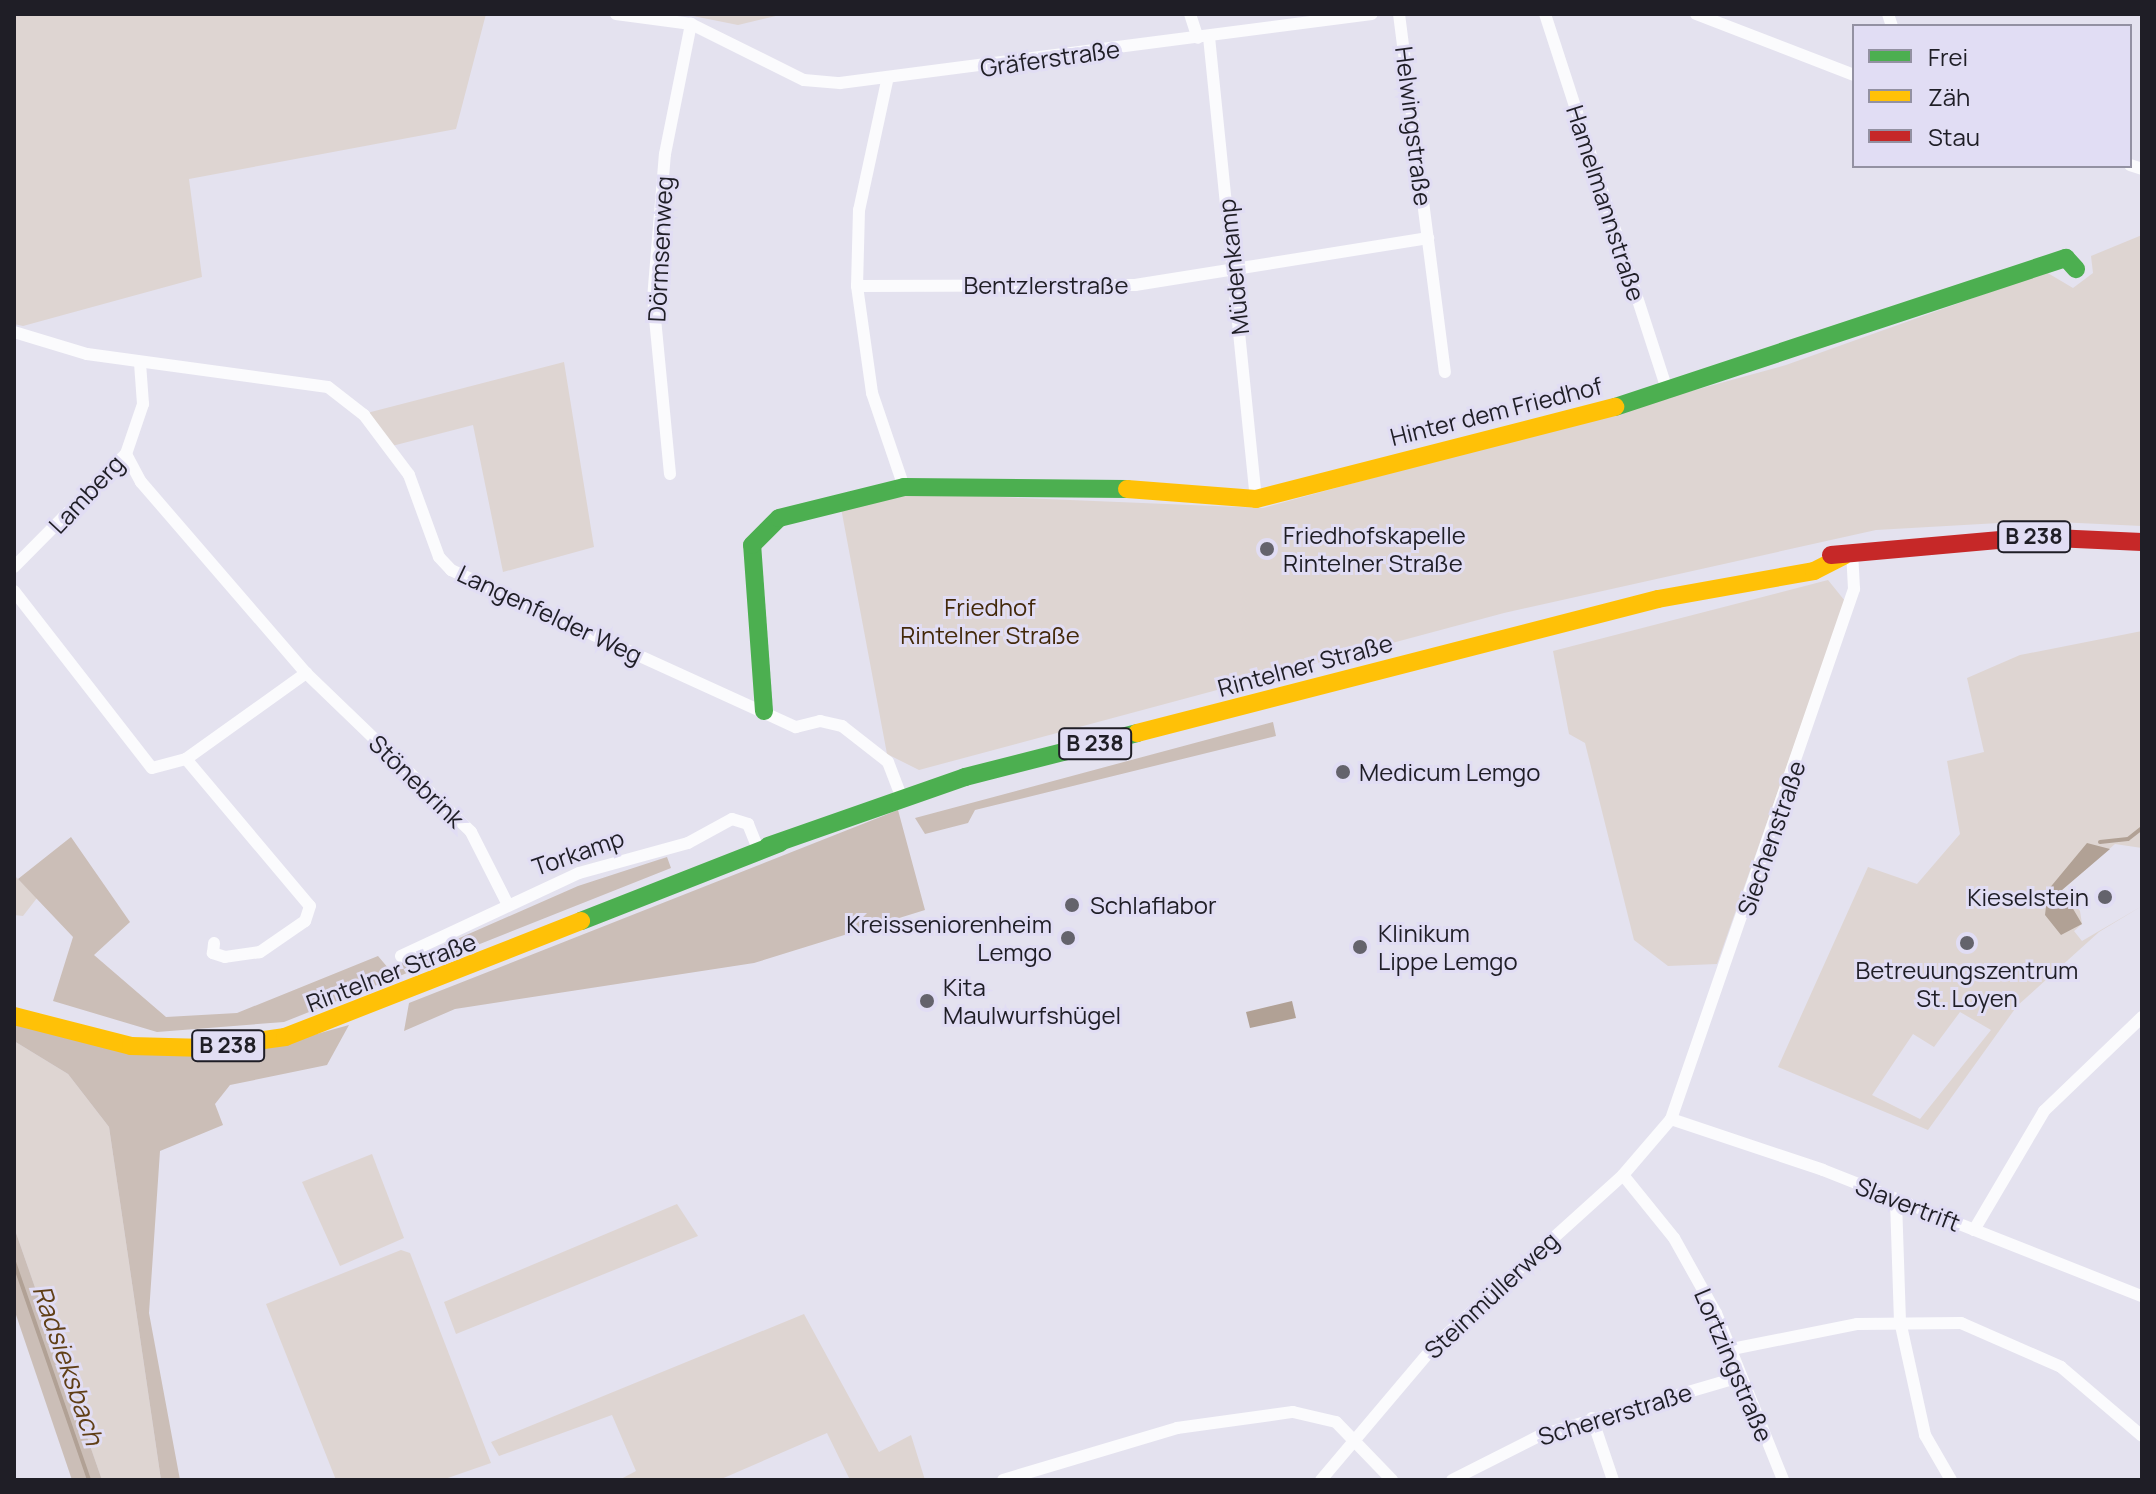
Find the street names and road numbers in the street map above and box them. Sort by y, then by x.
street label: Gräferstraße [978,34,1122,82]
street label: Helwingstraße [1390,45,1438,207]
street label: Hamelmannstraße [1561,102,1651,304]
street label: Dörmsenweg [642,175,678,323]
street label: Müdenkamp [1212,198,1254,336]
street label: Bentzlerstraße [964,271,1128,299]
street label: Hinter dem Friedhof [1387,371,1605,451]
street label: Lamberg [43,449,129,539]
road number: B 238 [1996,519,2072,555]
street label: Langenfelder Weg [453,559,647,669]
street label: Rintelner Straße [1214,628,1396,702]
road number: B 238 [1057,726,1133,762]
street label: Stönebrink [363,729,471,833]
street label: Siechenstraße [1731,757,1811,919]
street label: Torkamp [528,823,628,881]
street label: Rintelner Straße [302,926,480,1018]
road number: B 238 [190,1028,266,1064]
street label: Slavertrift [1852,1171,1964,1237]
street label: Steinmüllerweg [1418,1226,1564,1364]
street label: Lortzingstraße [1689,1284,1779,1446]
street label: Schererstraße [1535,1377,1695,1451]

